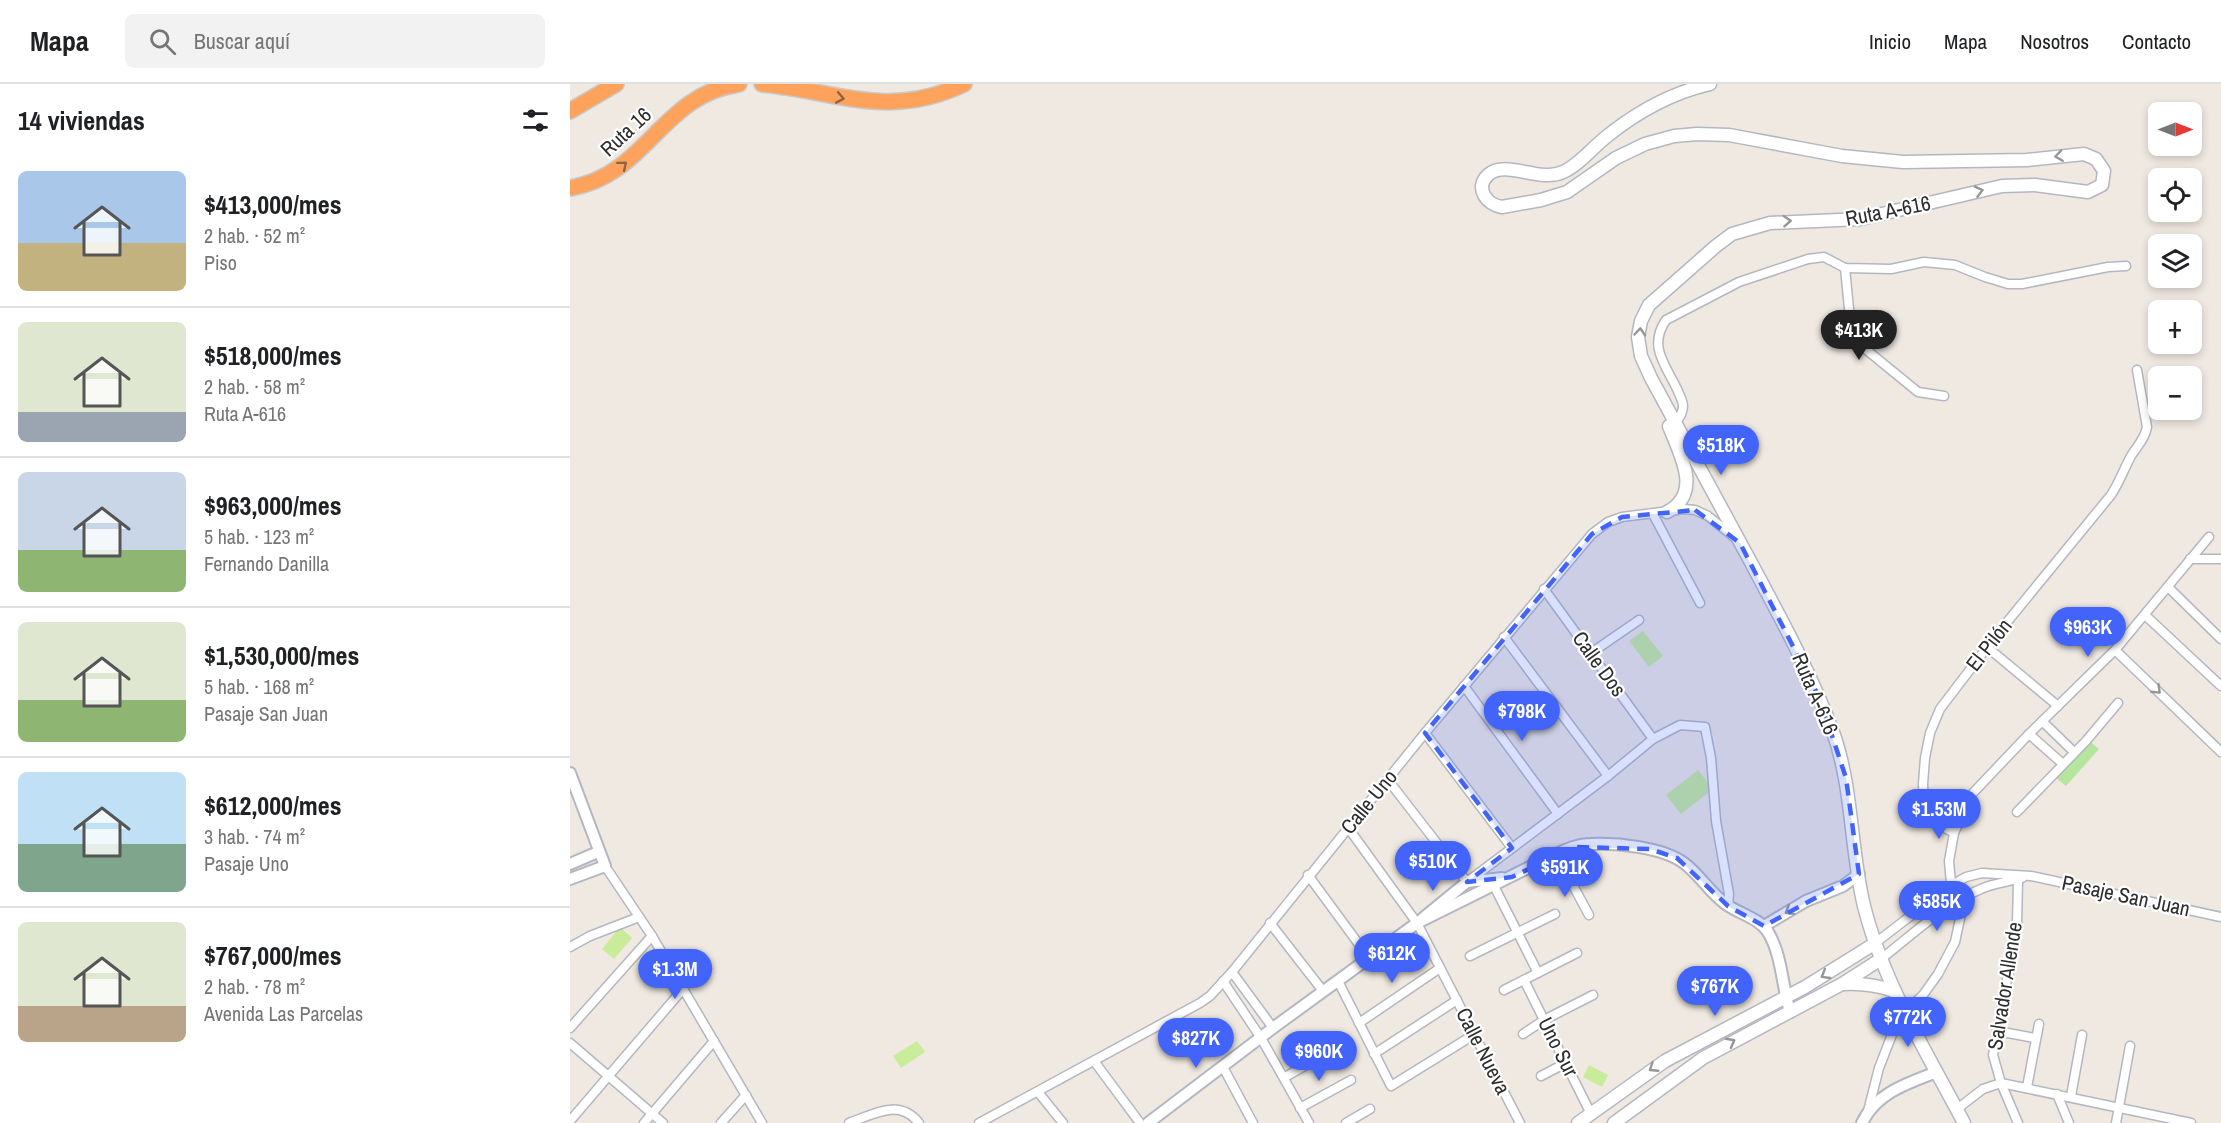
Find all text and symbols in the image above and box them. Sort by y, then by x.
search box [125,14,545,68]
text: Mapa [30,22,89,60]
icon: search [146,25,179,58]
text: Buscar aquí [194,26,290,56]
text: Inicio [1869,27,1911,56]
text: Mapa [1944,27,1987,56]
text: Nosotros [2020,27,2089,56]
text: Contacto [2122,27,2191,56]
one-way arrow [834,91,844,104]
street label: Ruta 16 [594,100,658,163]
north arrow [2148,102,2202,156]
map controls [2148,102,2202,420]
text: 14 viviendas [18,103,145,138]
icon: filters [519,104,552,137]
one-way arrow [2054,150,2063,162]
one-way arrow [616,161,627,172]
button: locate [2148,168,2202,222]
one-way arrow [1973,186,1984,198]
text: $413,000/mes [204,187,342,222]
street label: Ruta A-616 [1843,188,1933,233]
icon: home [66,195,138,267]
one-way arrow [1783,215,1792,228]
text: 2 hab. · 52 m² [204,222,305,249]
button: layers [2148,234,2202,288]
text: Piso [204,249,237,276]
button: + [2148,300,2202,354]
pin: $413K [1817,310,1901,361]
text: $413K [1835,316,1883,343]
one-way arrow [1633,327,1646,336]
text: $518,000/mes [204,338,342,373]
icon: home [66,346,138,418]
button: − [2148,366,2202,420]
text: 2 hab. · 58 m² [204,373,305,400]
text: Ruta A-616 [204,400,286,427]
pin: $518K [1679,425,1763,476]
text: $518K [1697,431,1745,458]
text: $963,000/mes [204,488,342,523]
icon: home [66,496,138,568]
text: 5 hab. · 123 m² [204,523,314,550]
text: Fernando Danilla [204,550,329,577]
pin: $963K [2046,607,2130,658]
street label: El Pilón [1959,612,2018,677]
text: $963K [2064,613,2112,640]
street label: Calle Dos [1566,625,1633,702]
text: $1,530,000/mes [204,638,359,673]
icon: home [66,646,138,718]
street label: Ruta A-616 [1785,648,1846,739]
text: 5 hab. · 168 m² [204,673,314,700]
one-way arrow [2150,683,2161,694]
pin: $798K [1480,691,1564,742]
text: $798K [1498,697,1546,724]
text: Pasaje San Juan [204,700,328,727]
street label: Calle Uno [1334,763,1404,840]
text: $612,000/mes [204,788,342,823]
pin: $1.53M [1890,789,1988,840]
text: $1.53M [1912,795,1966,822]
icon: home [66,796,138,868]
text: 3 hab. · 74 m² [204,823,305,850]
pin: $510K [1391,841,1475,892]
text: $510K [1409,847,1457,874]
pin: $591K [1523,847,1607,898]
text: Pasaje Uno [204,850,289,877]
text: $591K [1541,853,1589,880]
street label: Pasaje San Juan [2059,868,2193,923]
pin: $585K [1895,881,1979,932]
text: $585K [1913,887,1961,914]
one-way arrow [1785,903,1795,915]
street label: Salvador Allende [1980,920,2029,1052]
pin: $612K [1350,933,1434,984]
text: $767,000/mes [204,938,342,973]
text: $612K [1368,939,1416,966]
icon: home [66,946,138,1018]
pin: $1.3M [633,949,717,1000]
text: $1.3M [652,955,698,982]
pin: $767K [1673,966,1757,1017]
one-way arrow [1821,968,1831,979]
text: $767K [1691,972,1739,999]
text: 2 hab. · 78 m² [204,973,305,1000]
pin: $772K [1866,997,1950,1048]
text: Avenida Las Parcelas [204,1000,363,1027]
street label: Calle Nueva [1449,1002,1518,1100]
text: $772K [1884,1003,1932,1030]
street label: Uno Sur [1531,1012,1586,1082]
pin: $827K [1154,1018,1238,1069]
text: $827K [1172,1024,1220,1051]
pin: $960K [1277,1031,1361,1082]
text: $960K [1295,1037,1343,1064]
one-way arrow [1725,1038,1735,1049]
one-way arrow [1649,1061,1660,1072]

